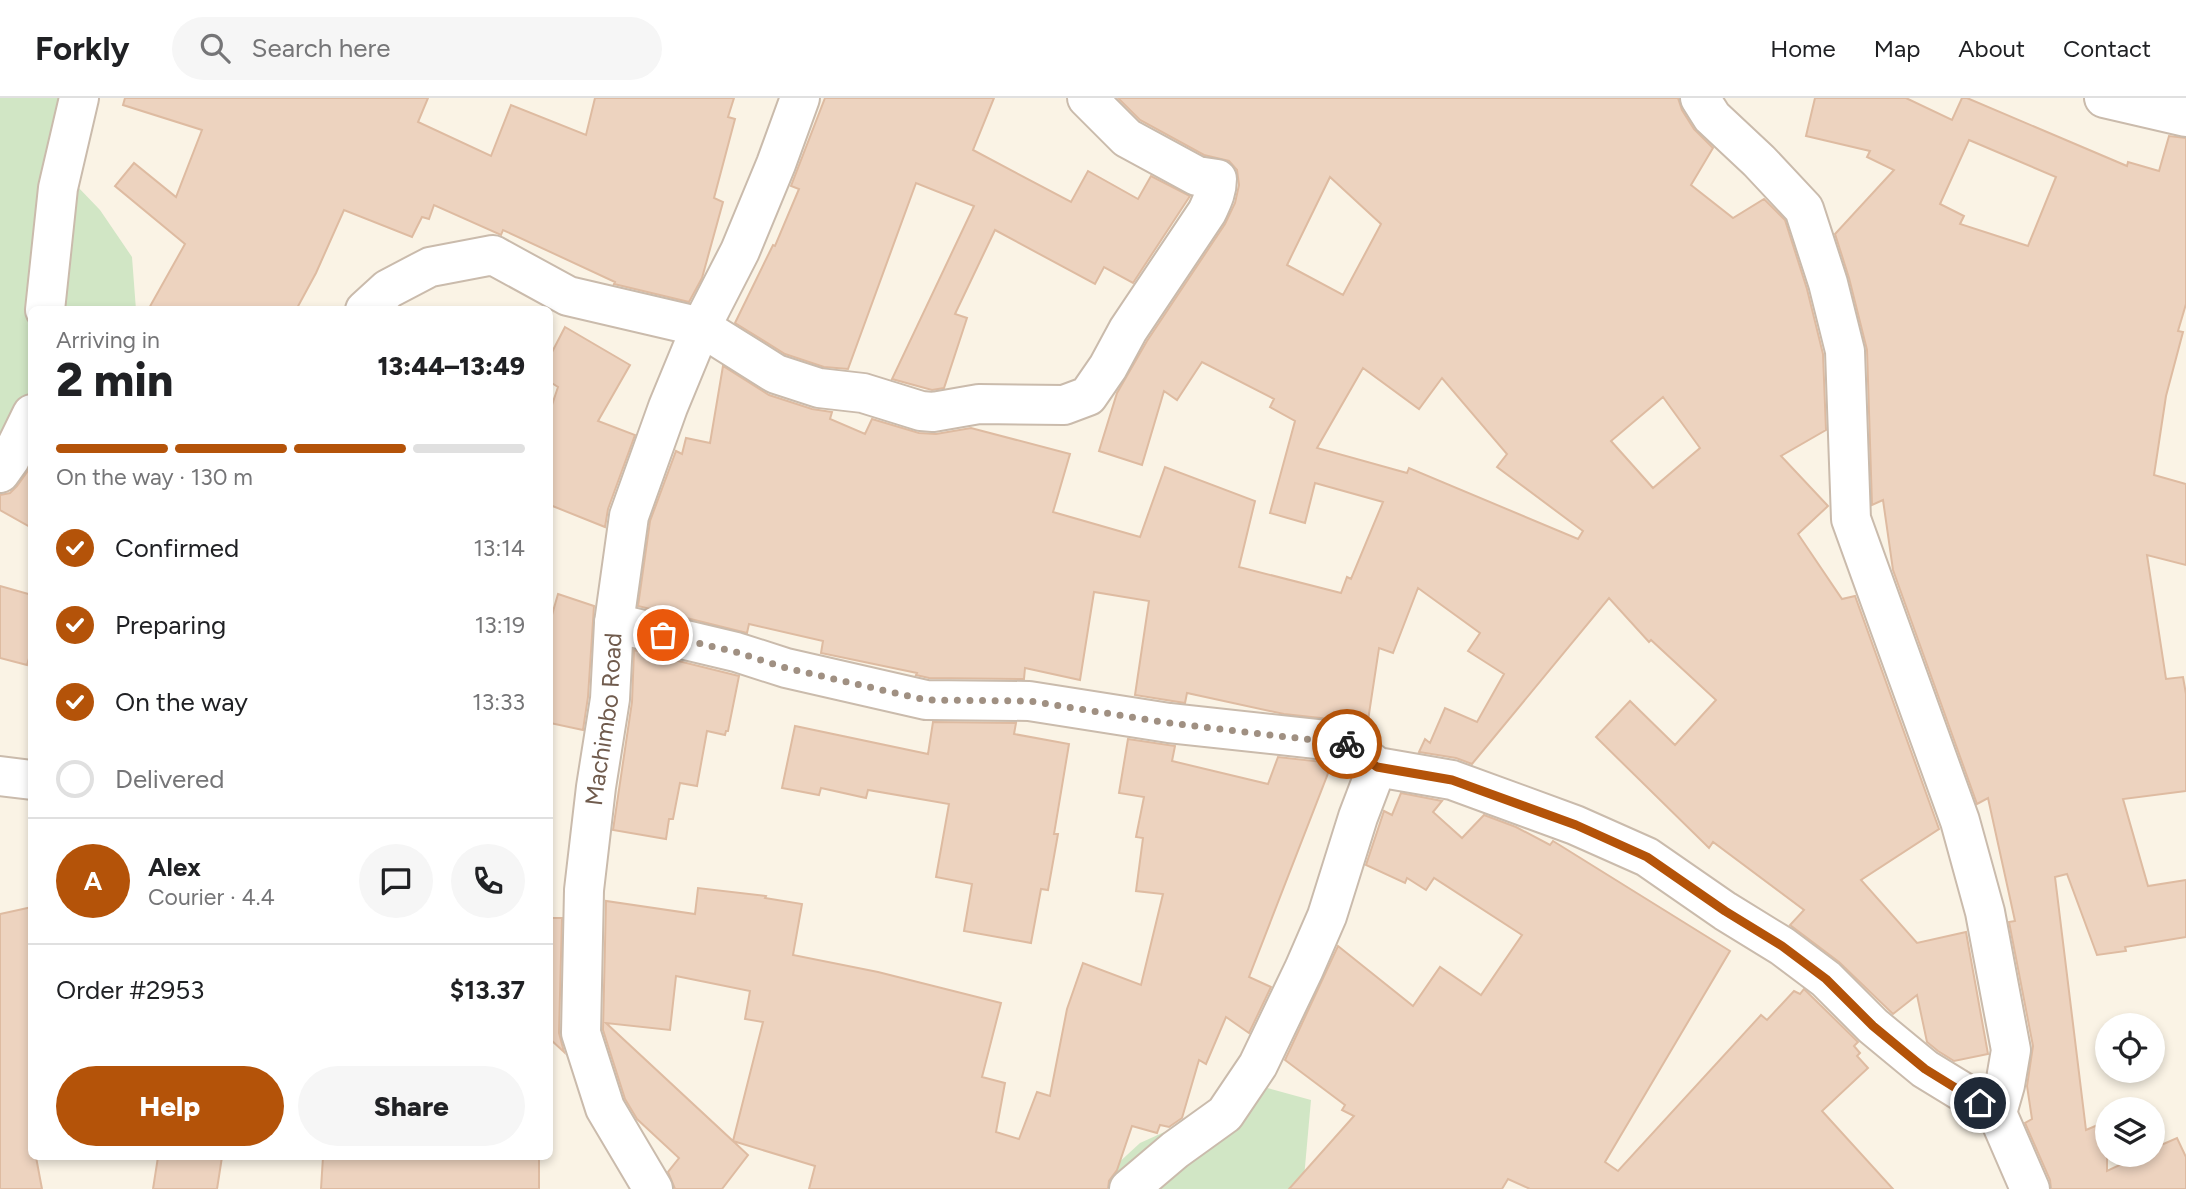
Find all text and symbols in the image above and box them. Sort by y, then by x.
search box [172,17,662,80]
text: Forkly [35,29,130,68]
icon: search [196,29,234,67]
text: Search here [252,32,390,64]
text: Home [1770,34,1836,63]
text: Map [1874,34,1920,63]
text: About [1958,34,2025,63]
text: Contact [2063,34,2151,63]
text: Arriving in [56,326,160,354]
text: 13:44–13:49 [377,350,525,382]
text: 2 min [56,352,173,408]
text: On the way · 130 m [56,463,253,491]
icon: check [56,529,94,567]
text: Confirmed [115,532,239,564]
text: 13:14 [473,534,525,562]
pin [633,605,693,665]
icon: check [56,606,94,644]
text: Preparing [115,609,226,641]
text: 13:19 [475,611,525,639]
icon: bag [644,616,682,654]
street label: Machimbo Road [579,632,627,807]
icon: check [56,683,94,721]
text: On the way [115,686,248,718]
text: 13:33 [472,688,525,716]
courier [1312,709,1382,779]
icon: bike [1328,725,1366,763]
text: Delivered [115,763,224,795]
button: chat [359,844,433,918]
button: phone [451,844,525,918]
text: Alex [148,851,201,883]
text: A [84,865,102,897]
text: Courier · 4.4 [148,883,275,911]
text: Order #2953 [56,974,204,1006]
text: $13.37 [450,974,525,1006]
map controls [2095,1013,2165,1167]
button: locate [2095,1013,2165,1083]
button: Help [56,1066,284,1146]
button: Share [298,1066,525,1146]
pin [1950,1073,2010,1133]
icon: home [1961,1084,1999,1122]
button: layers [2095,1097,2165,1167]

